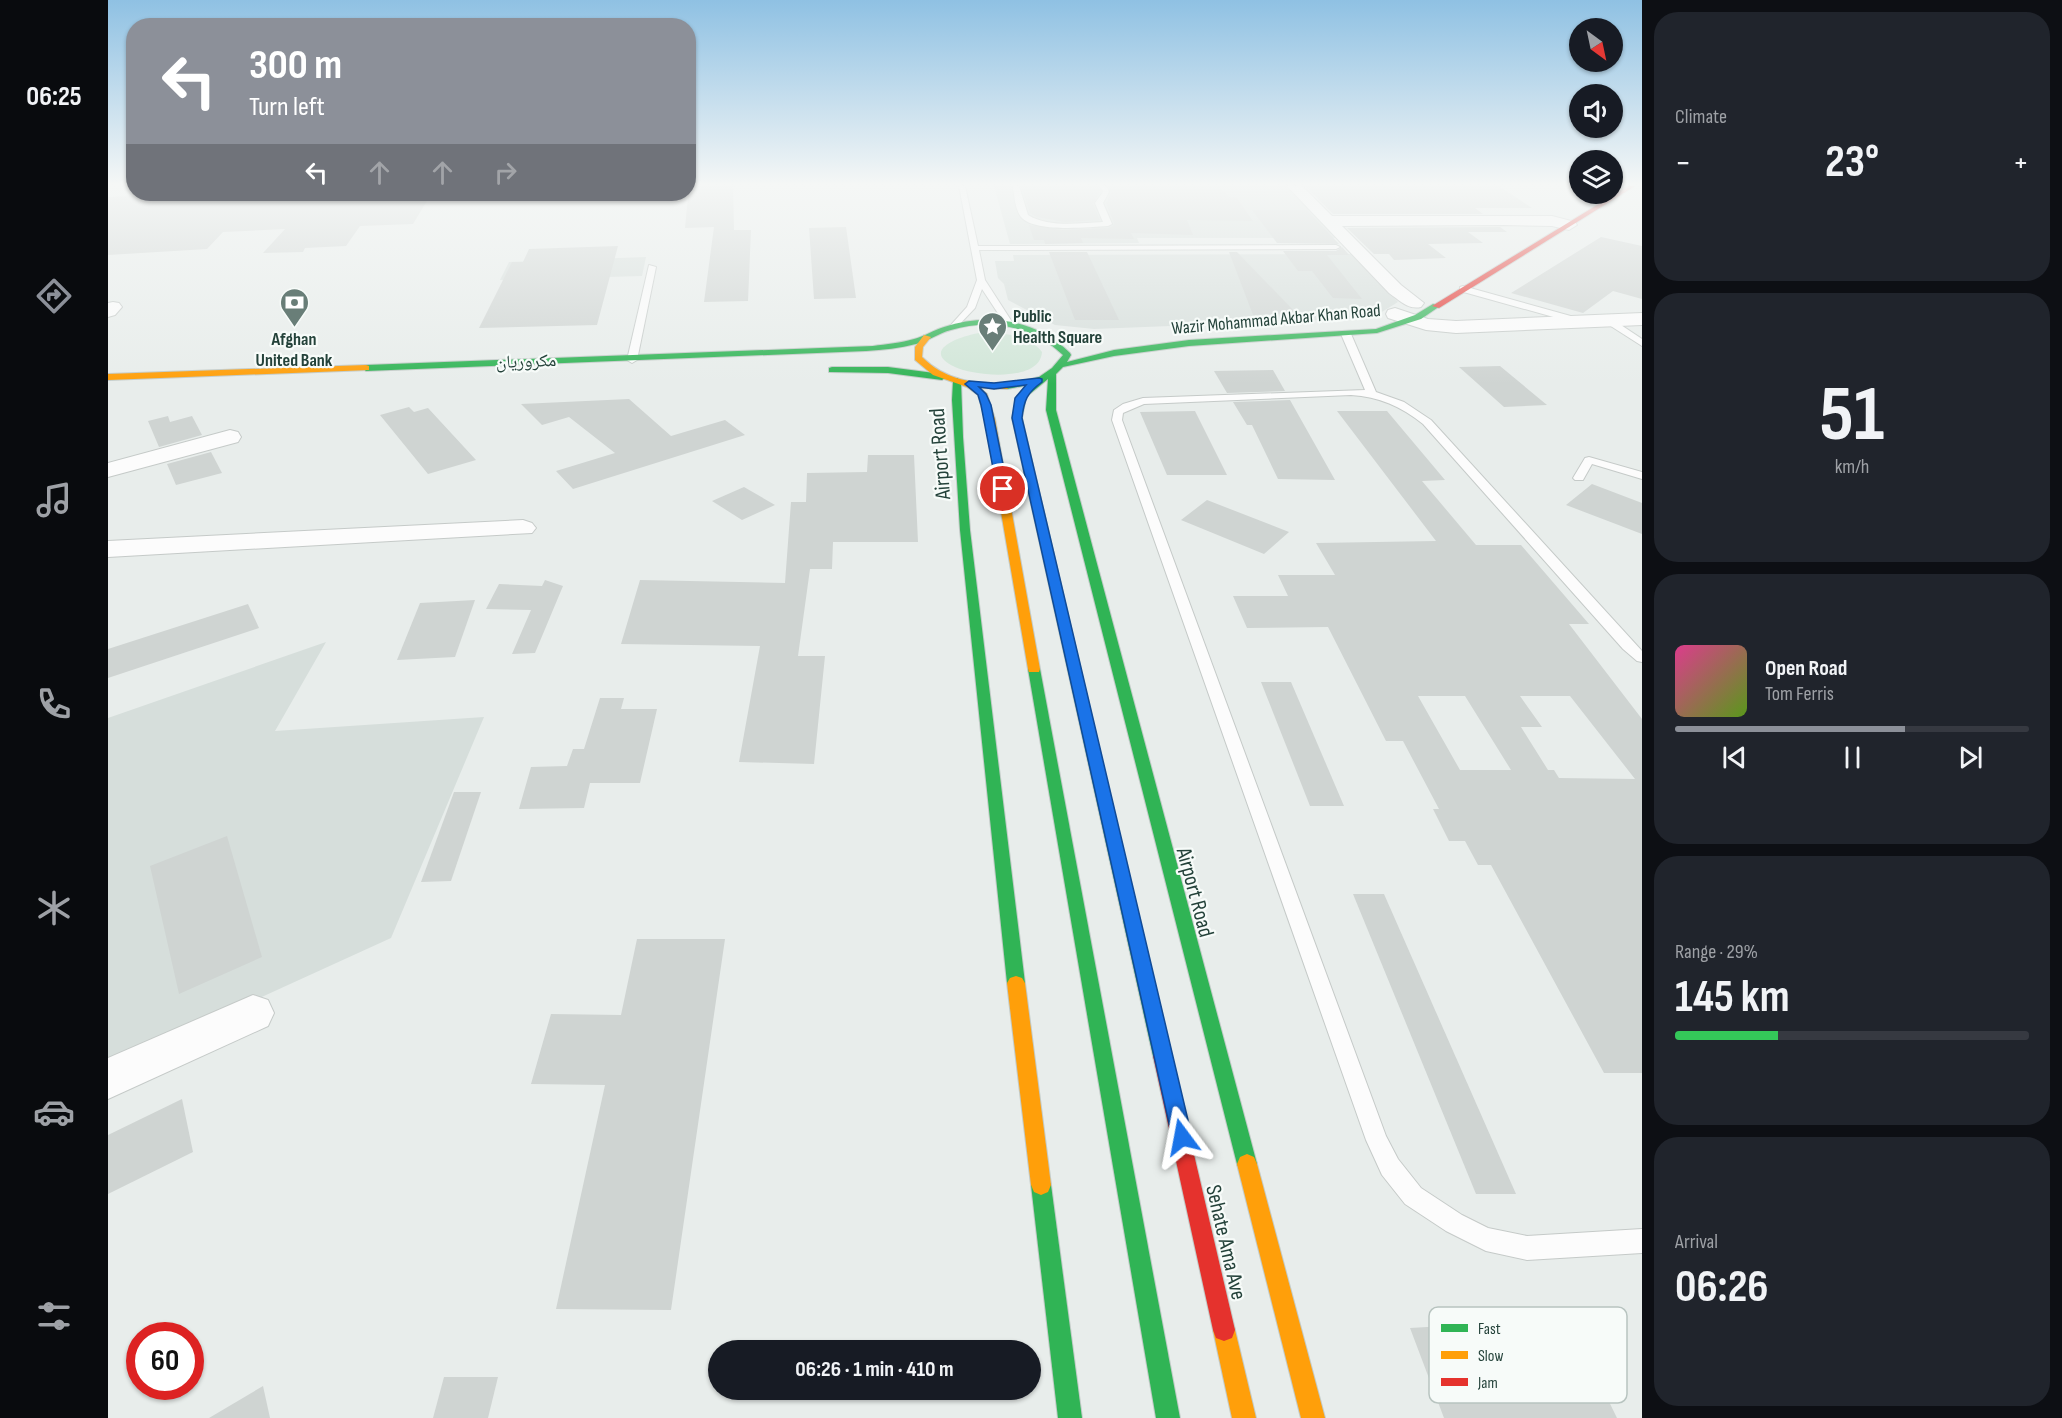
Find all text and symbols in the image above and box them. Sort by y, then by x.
north arrow [1569,18,1623,72]
map controls [1569,18,1623,204]
text: 300 m [249,40,342,91]
icon: left [150,42,228,120]
text: 06:25 [26,81,82,113]
button: sound [1569,84,1623,138]
text: Turn left [249,91,325,123]
text: Climate [1675,105,1727,129]
text: 23° [1825,135,1879,190]
text: − [1675,143,1691,183]
text: + [2013,143,2029,183]
button: layers [1569,150,1623,204]
icon: left [300,156,333,189]
icon: ahead [363,156,396,189]
icon: ahead [426,156,459,189]
icon: right [489,156,522,189]
icon: directions [33,275,75,317]
bank icon: Afghan United Bank [278,286,310,328]
street label: Wazir Mohammad Akbar Khan Road [1171,300,1381,339]
place label: Public Health Square [1013,306,1102,348]
place icon: Public Health Square [976,310,1008,352]
place label: Afghan United Bank [256,329,333,371]
street label: مکروریان [495,350,557,373]
text: 51 [1820,369,1884,462]
street label: Airport Road [924,407,957,501]
text: km/h [1835,455,1869,479]
pin [977,463,1028,514]
icon: arrive [986,472,1019,505]
icon: music [33,479,75,521]
text: Open Road [1765,655,1847,682]
text: Tom Ferris [1765,682,1834,706]
icon: phone [33,683,75,725]
icon: previous [1718,741,1751,774]
icon: pause [1836,741,1869,774]
icon: next [1954,741,1987,774]
street label: Airport Road [1169,844,1219,940]
icon: climate [33,887,75,929]
text: Range · 29% [1675,940,1758,964]
text: 145 km [1675,970,1790,1025]
icon: car [33,1091,75,1133]
position arrow [1150,1105,1214,1169]
street label: Sehate Ama Ave [1199,1182,1252,1303]
text: Arrival [1675,1230,1718,1254]
text: 06:26 [1675,1260,1769,1315]
icon: filters [33,1295,75,1337]
legend [1429,1307,1627,1403]
text: Fast [1478,1320,1501,1339]
speed limit sign: 60 [126,1322,204,1400]
text: Slow [1478,1347,1503,1366]
text: 06:26 · 1 min · 410 m [795,1356,954,1383]
text: Jam [1477,1374,1498,1393]

